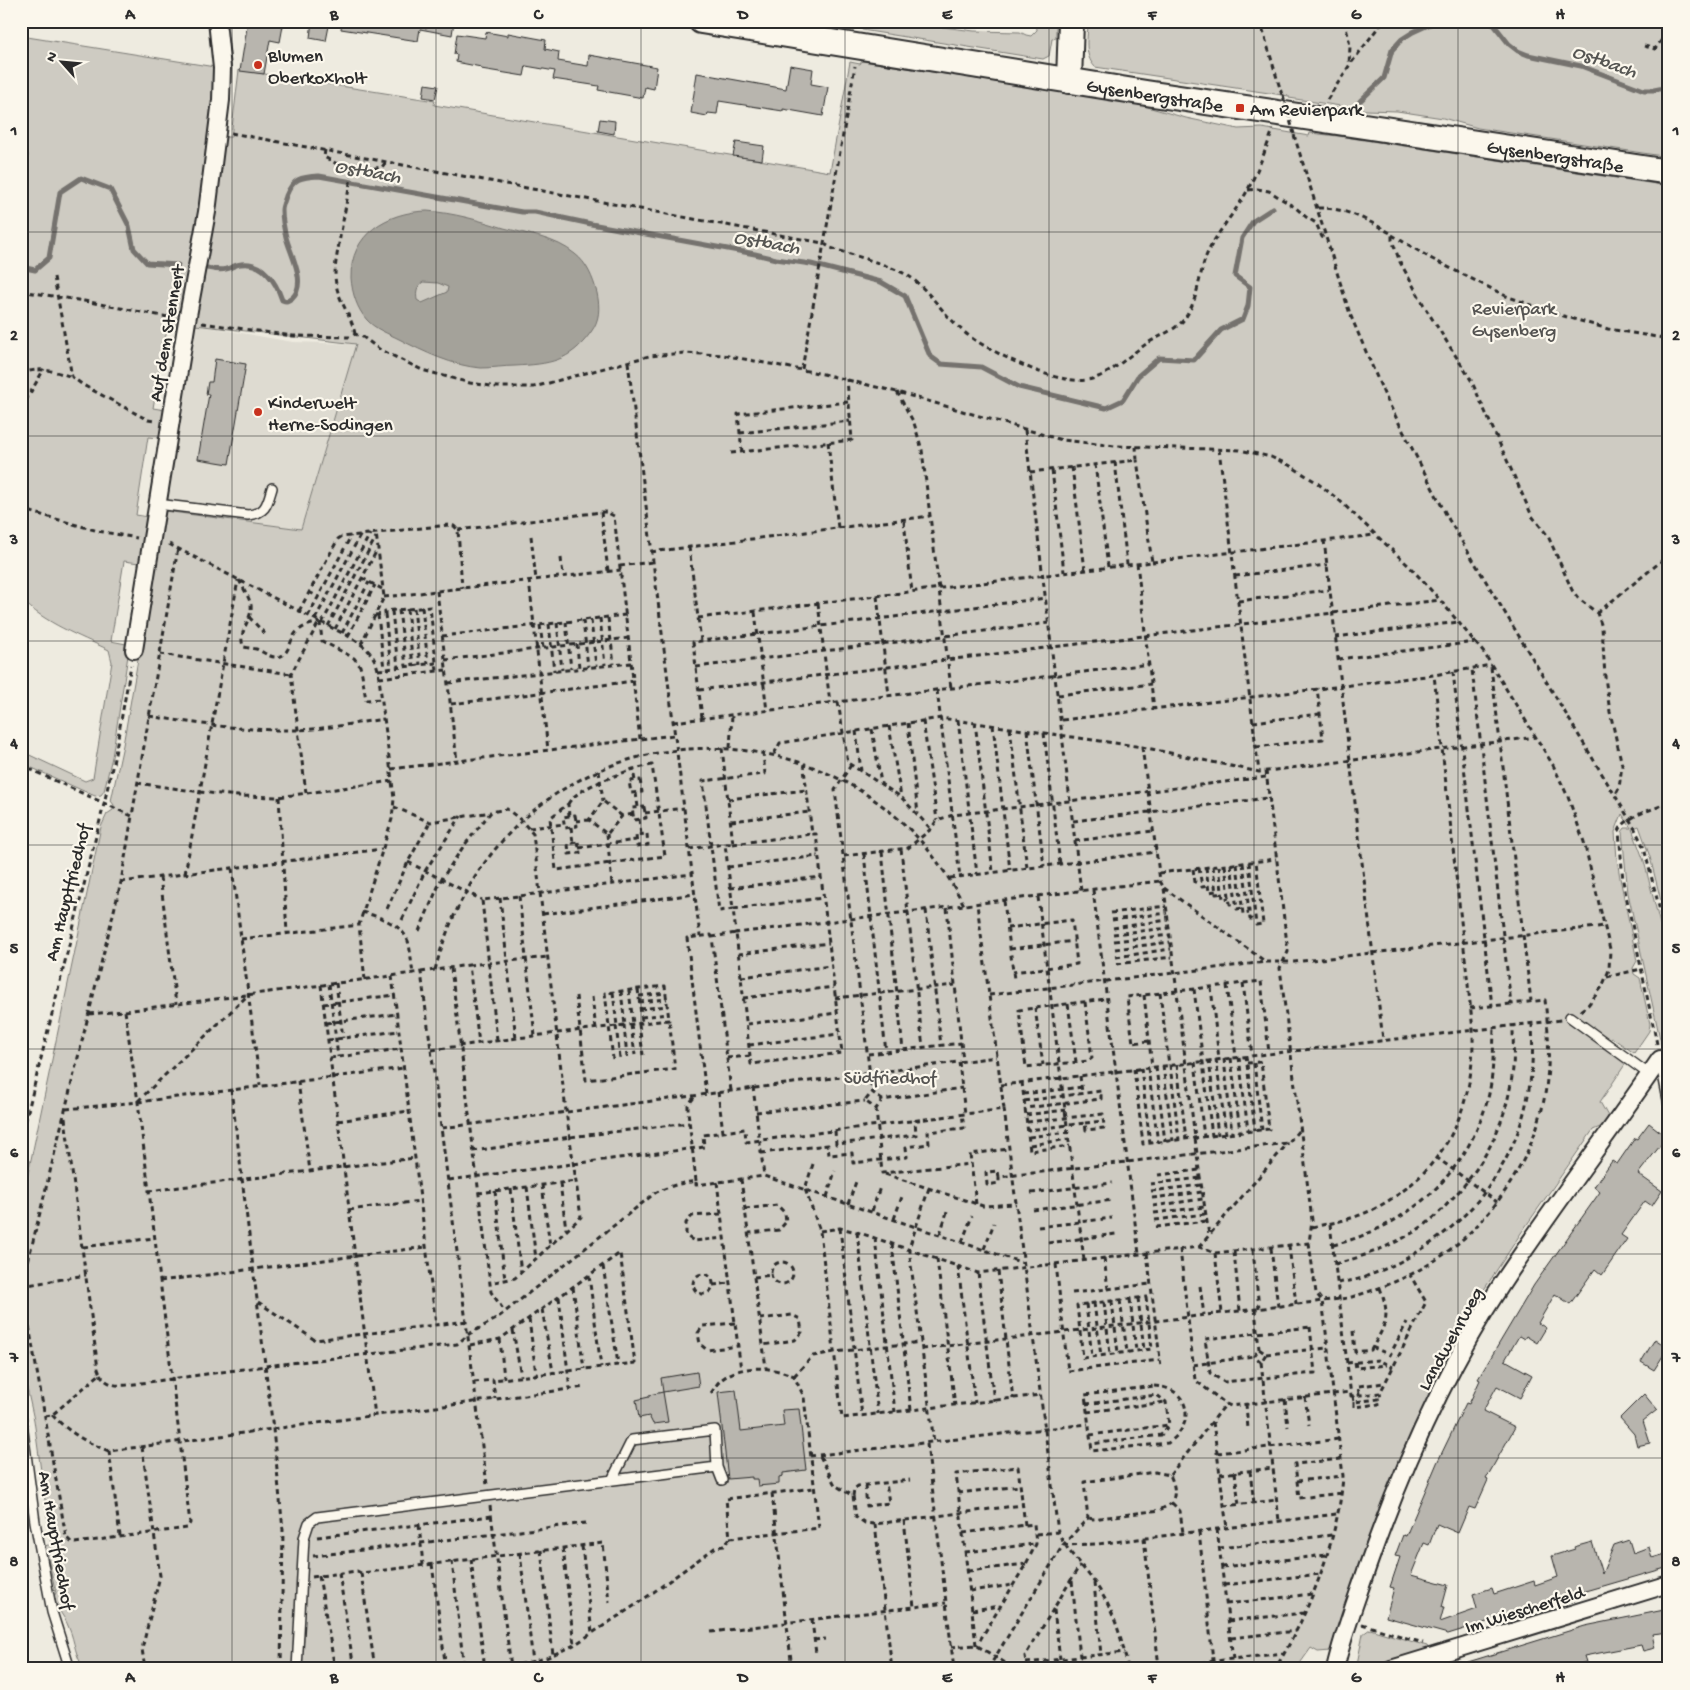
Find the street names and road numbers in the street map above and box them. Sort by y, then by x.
street label: Gysenbergstraße [1085,76,1225,120]
street label: Gysenbergstraße [1485,137,1625,180]
street label: Auf dem Stennert [145,261,192,404]
street label: Am Hauptfriedhof [41,820,98,964]
street label: Landwehrweg [1414,1284,1490,1395]
street label: Am Hauptfriedhof [31,1470,78,1614]
street label: Im Wiescherfeld [1462,1582,1589,1640]

